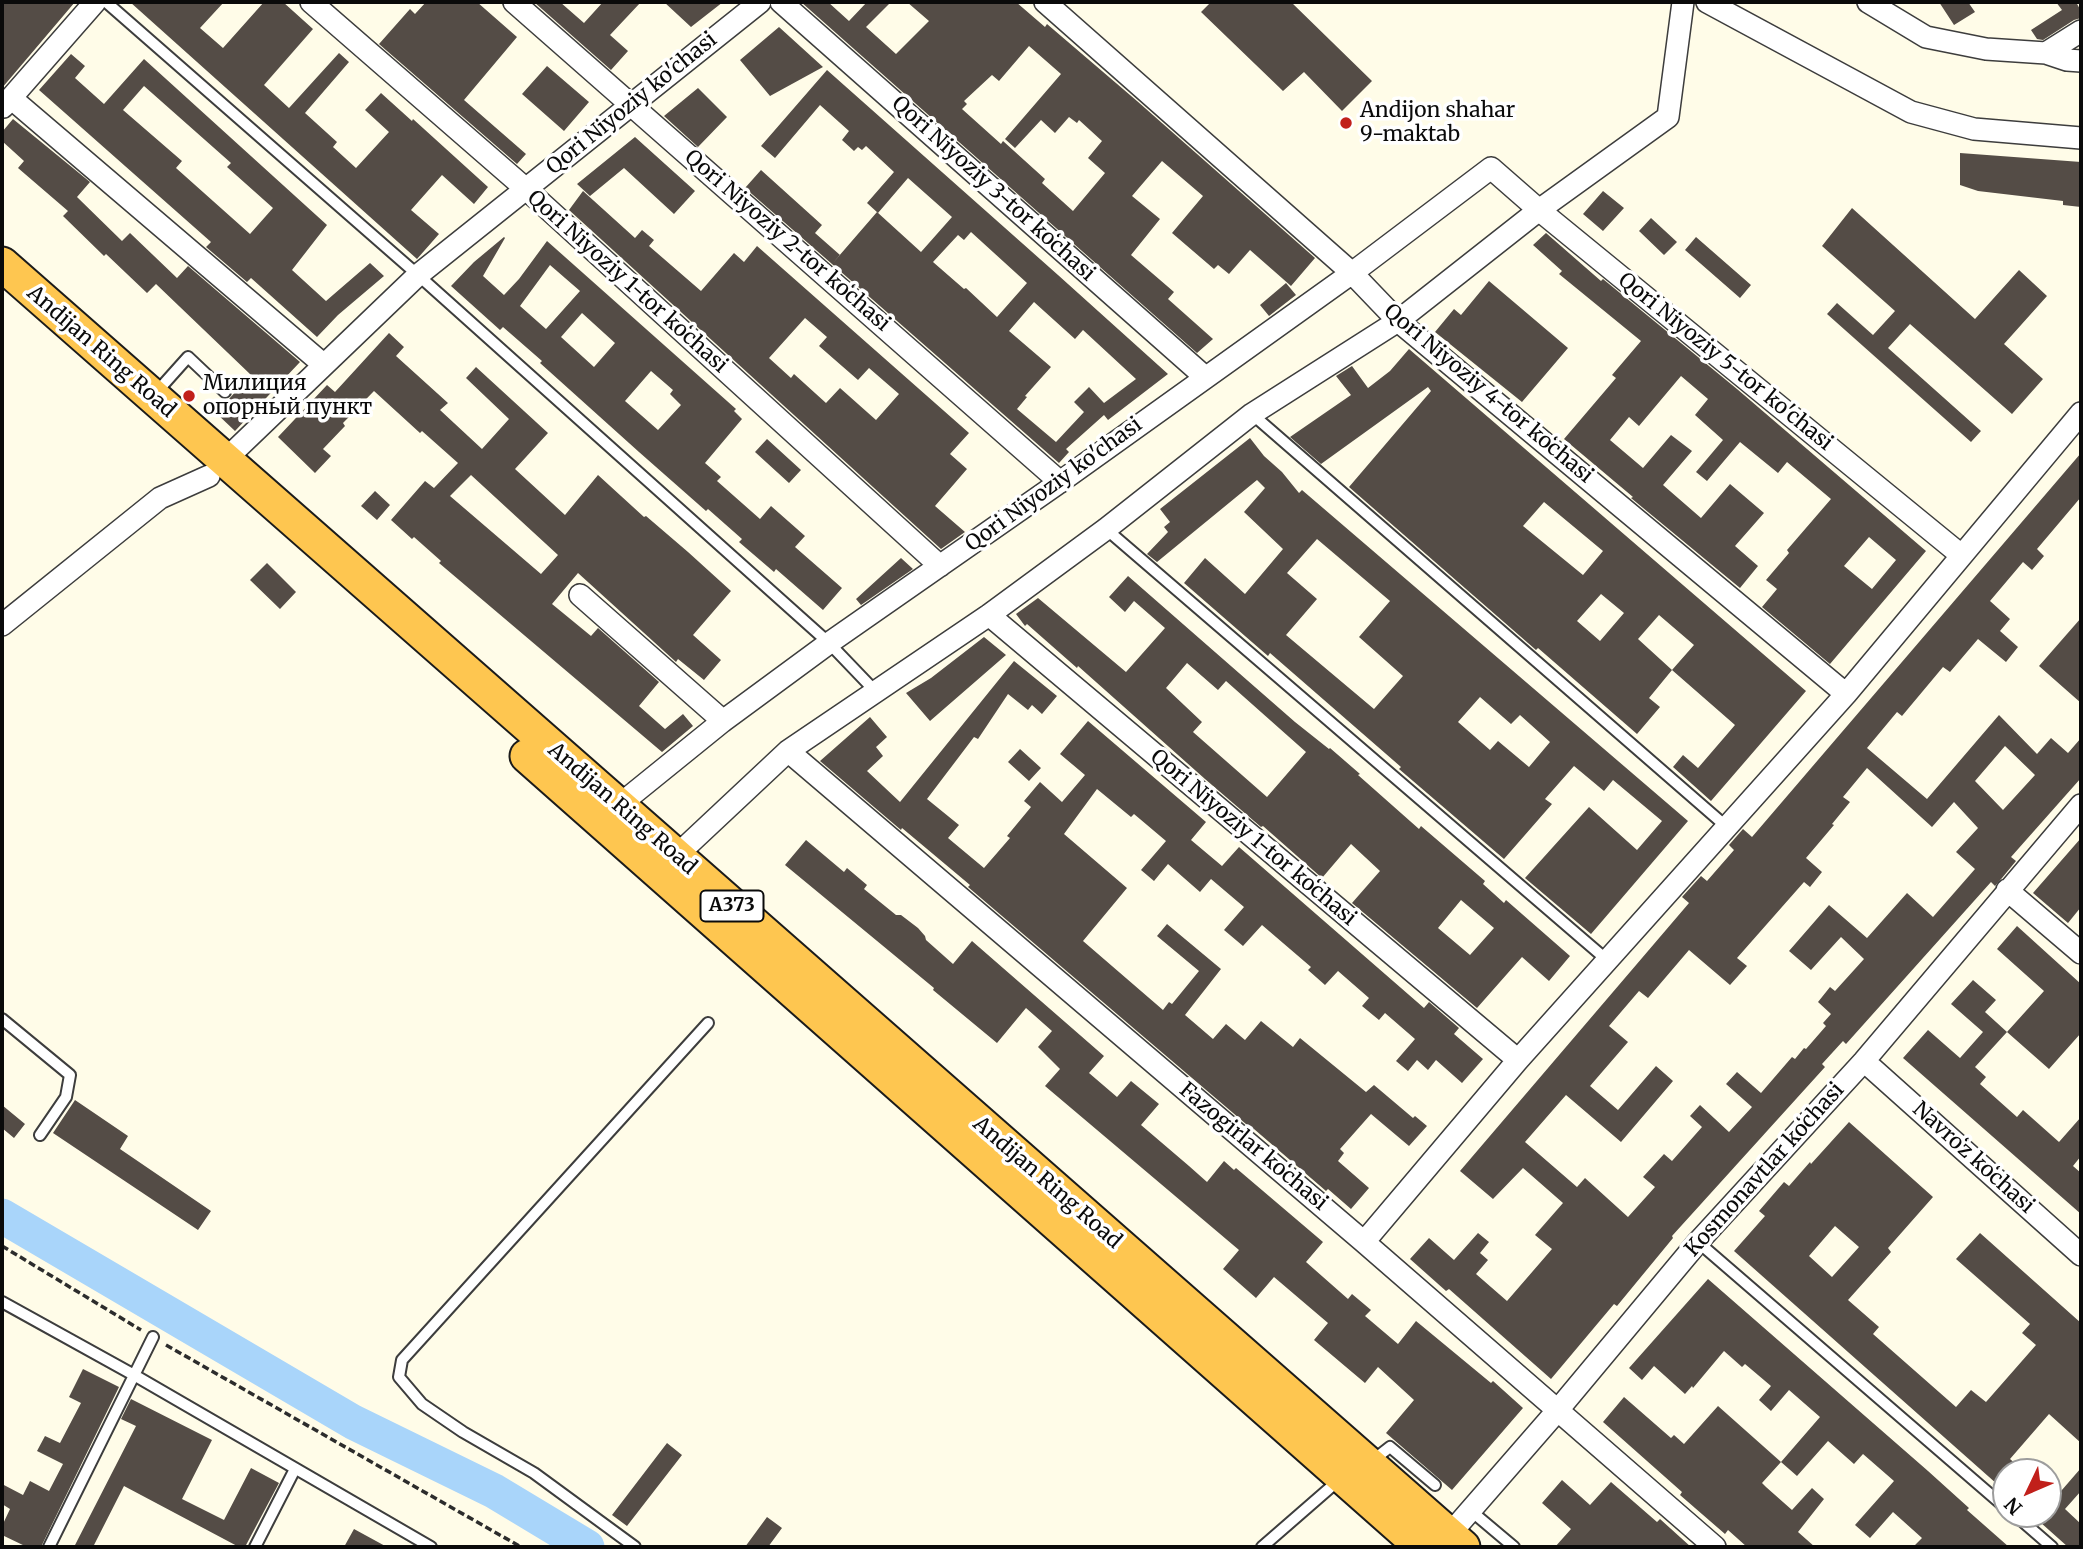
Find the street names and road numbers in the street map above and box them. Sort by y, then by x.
street label: Qori Niyoziy ko'chasi [542,28,722,180]
street label: Qori Niyoziy 3-tor koʻchasi [886,91,1100,287]
street label: Qori Niyoziy 2-tor koʻchasi [679,145,895,337]
street label: Qori Niyoziy 1-tor koʻchasi [522,185,732,379]
street label: Qori Niyoziy 5-tor ko'chasi [1613,268,1837,456]
street label: Andijan Ring Road [22,281,180,423]
street label: Qori Niyoziy 4-tor koʻchasi [1378,299,1598,489]
street label: Qori Niyoziy ko'chasi [961,413,1147,557]
street label: Andijan Ring Road [543,738,701,880]
street label: Qori Niyoziy 1-tor koʻchasi [1145,745,1361,931]
road number: A373 [700,890,764,922]
street label: Fazogirlar koʻchasi [1174,1078,1332,1216]
street label: Kosmonavtlar koʻchasi [1680,1078,1850,1262]
street label: Navroʻz koʻchasi [1907,1097,2039,1219]
street label: Andijan Ring Road [968,1112,1126,1254]

